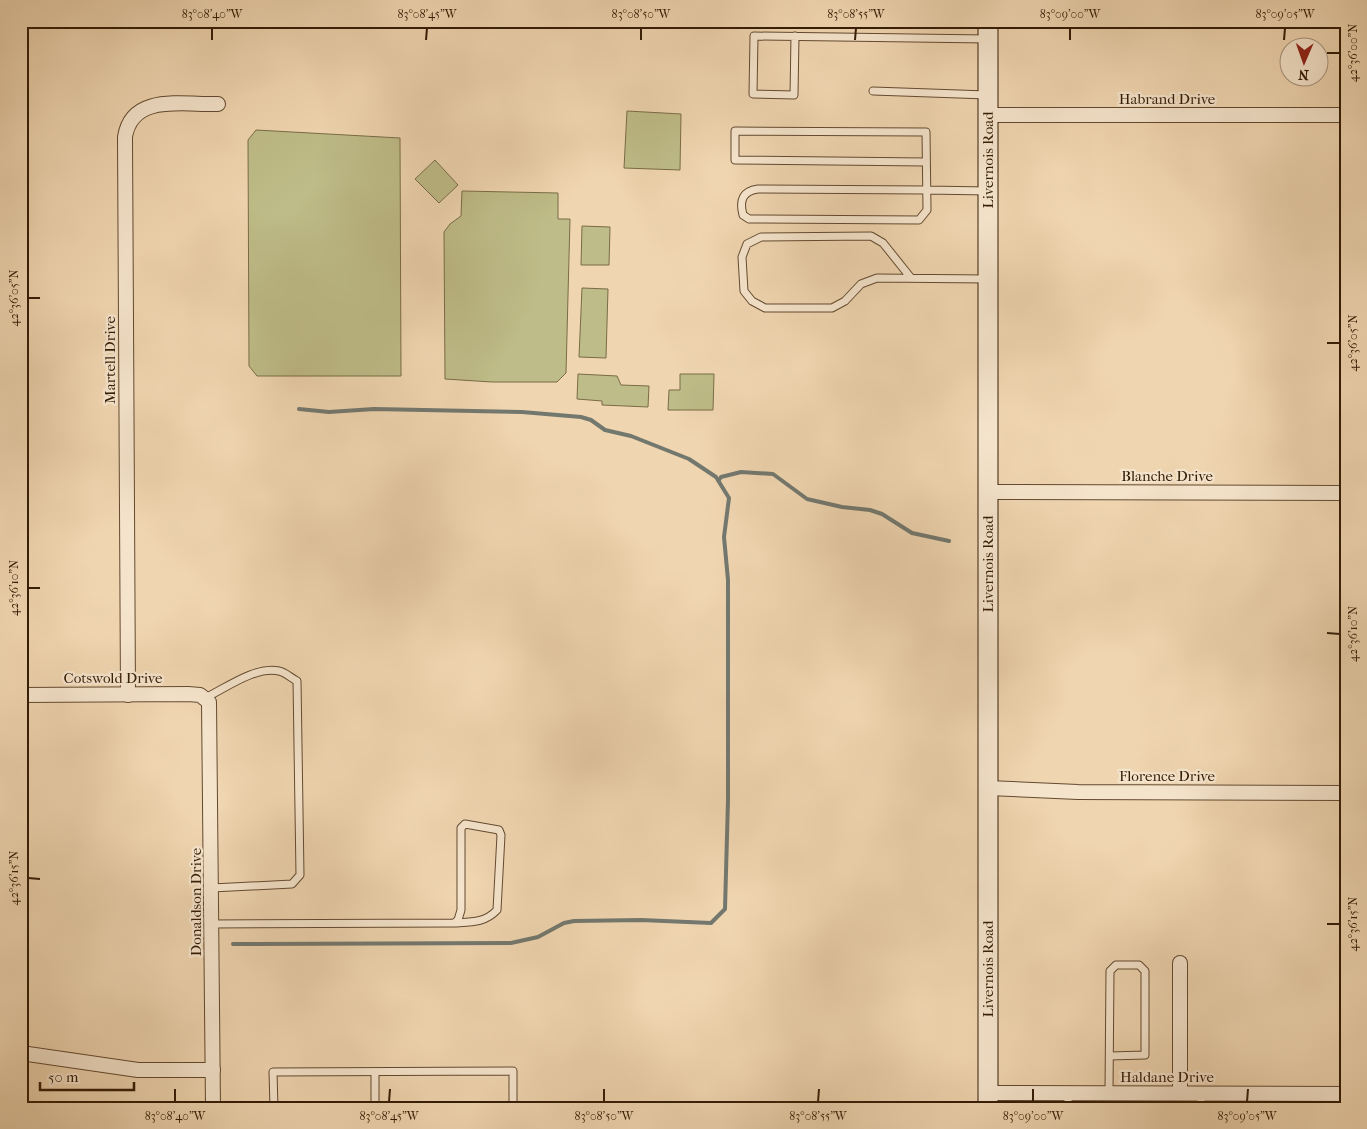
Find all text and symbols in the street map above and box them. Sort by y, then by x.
text: 83°08'40"W [182,7,244,21]
text: 83°08'45"W [398,7,458,21]
text: 83°08'50"W [612,7,672,21]
text: 83°08'55"W [827,7,886,21]
text: 83°09'00"W [1040,7,1101,21]
text: 83°09'05"W [1255,7,1316,21]
text: 42°36'00"N [1346,24,1360,82]
north arrow [1280,38,1330,88]
text: N [1298,66,1309,83]
street label: Habrand Drive [1119,90,1216,108]
street label: Livernois Road [979,111,997,208]
text: 42°36'05"N [7,269,21,327]
text: 42°36'05"N [1346,314,1360,372]
street label: Martell Drive [101,315,119,404]
street label: Blanche Drive [1121,467,1213,485]
street label: Livernois Road [979,515,997,612]
text: 42°36'10"N [7,560,21,616]
text: 42°36'10"N [1346,606,1360,662]
street label: Cotswold Drive [64,669,163,687]
street label: Florence Drive [1119,767,1216,785]
street label: Donaldson Drive [187,847,205,956]
text: 42°36'15"N [7,851,21,905]
text: 42°36'15"N [1346,897,1360,951]
street label: Livernois Road [979,920,997,1017]
scale bar [40,1059,134,1091]
text: 50 m [48,1068,79,1086]
street label: Haldane Drive [1120,1068,1215,1086]
text: 83°08'40"W [145,1109,207,1123]
text: 83°08'45"W [360,1109,420,1123]
text: 83°08'50"W [575,1109,635,1123]
text: 83°08'55"W [789,1109,848,1123]
text: 83°09'00"W [1003,1109,1064,1123]
text: 83°09'05"W [1217,1109,1278,1123]

